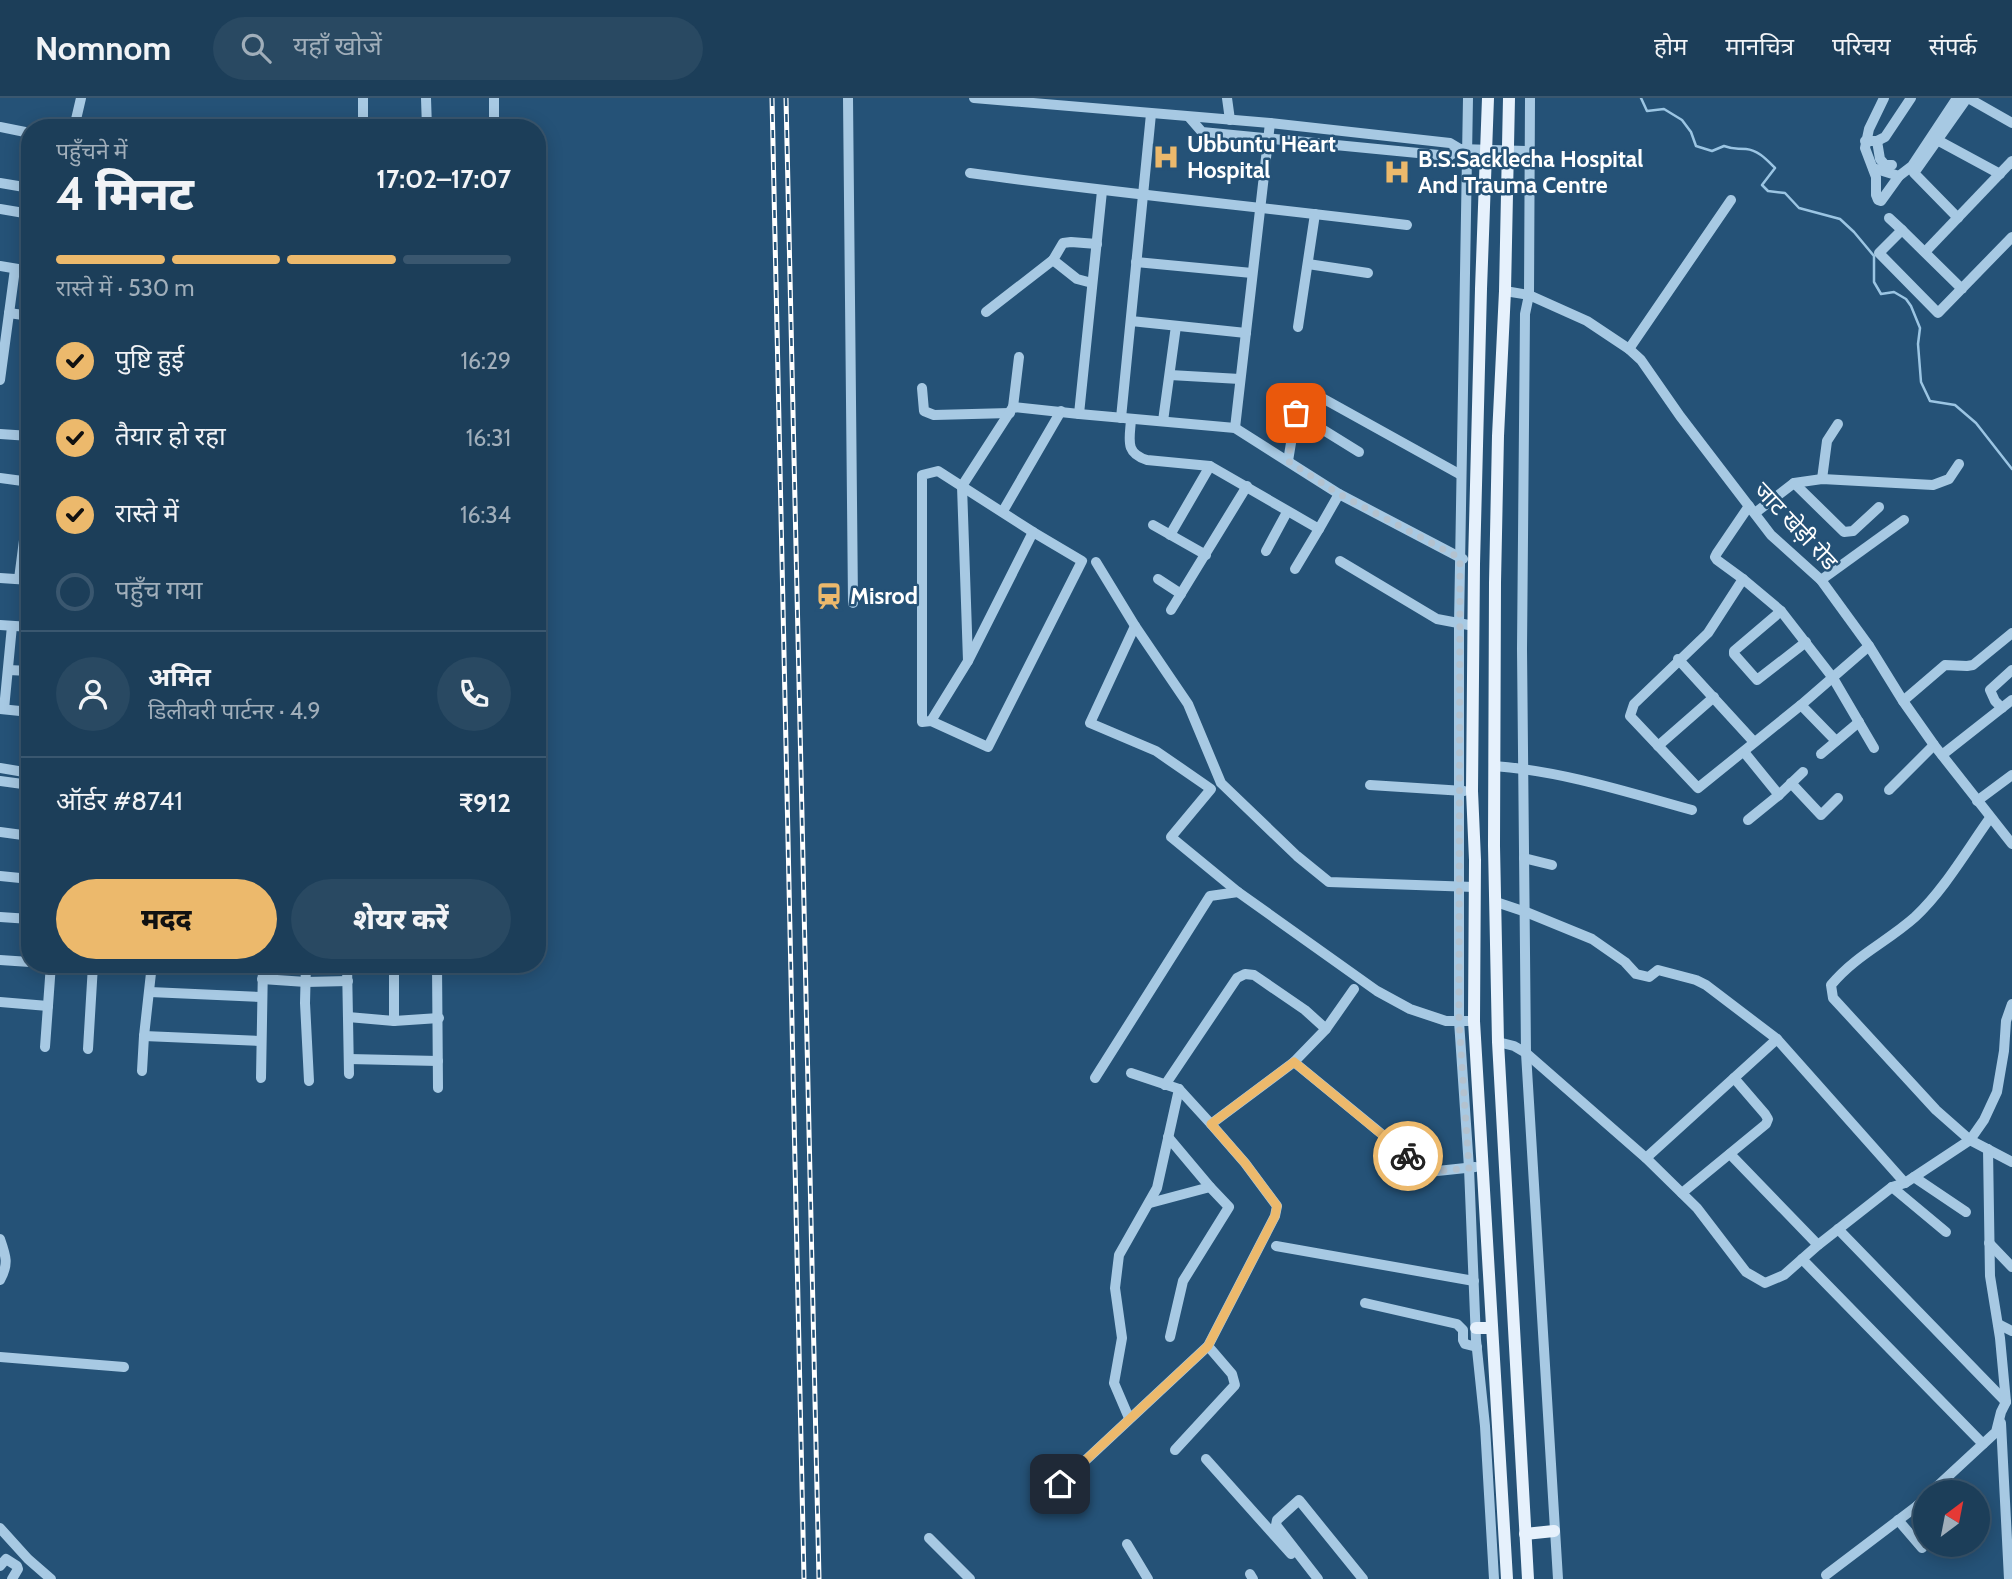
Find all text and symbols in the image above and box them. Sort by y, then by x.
search box [213,17,703,80]
text: Nomnom [35,28,171,68]
icon: search [237,29,275,67]
text: यहाँ खोजें [293,30,382,62]
text: होम [1654,32,1687,61]
text: मानचित्र [1725,32,1794,61]
text: परिचय [1832,32,1891,61]
text: संपर्क [1929,32,1977,61]
place label: Ubbuntu Heart Hospital [1187,130,1336,184]
text: पहुँचने में [56,137,128,165]
hospital icon: Ubbuntu Heart Hospital [1151,142,1181,172]
place label: B.S.Sacklecha Hospital And Trauma Centre [1418,145,1643,199]
hospital icon: B.S.Sacklecha Hospital And Trauma Centre [1382,157,1412,187]
text: 17:02–17:07 [376,163,511,195]
text: 4 मिनट [56,166,194,222]
text: रास्ते में · 530 m [56,274,194,302]
icon: check [56,342,94,380]
text: पुष्टि हुई [115,343,184,375]
text: 16:29 [461,347,511,375]
pin [1266,383,1326,443]
icon: bag [1277,394,1315,432]
icon: check [56,419,94,457]
text: तैयार हो रहा [115,420,226,452]
text: 16:31 [466,424,511,452]
street label: जाट खेड़ी रोड [1748,476,1844,576]
icon: check [56,496,94,534]
text: रास्ते में [115,497,179,529]
text: 16:34 [460,501,511,529]
text: पहुँच गया [115,574,202,606]
station icon: Misrod [814,581,844,611]
place label: Misrod [850,582,918,610]
button: person [56,657,130,731]
button: phone [437,657,511,731]
text: अमित [148,661,211,693]
text: डिलीवरी पार्टनर · 4.9 [148,697,321,725]
text: ऑर्डर #8741 [56,785,183,817]
text: ₹912 [459,787,511,819]
button: मदद [56,879,277,959]
button: शेयर करें [291,879,511,959]
courier [1373,1121,1443,1191]
icon: bike [1389,1137,1427,1175]
pin [1030,1454,1090,1514]
icon: home [1041,1465,1079,1503]
north arrow [1913,1480,1990,1558]
map controls [1913,1480,1990,1557]

